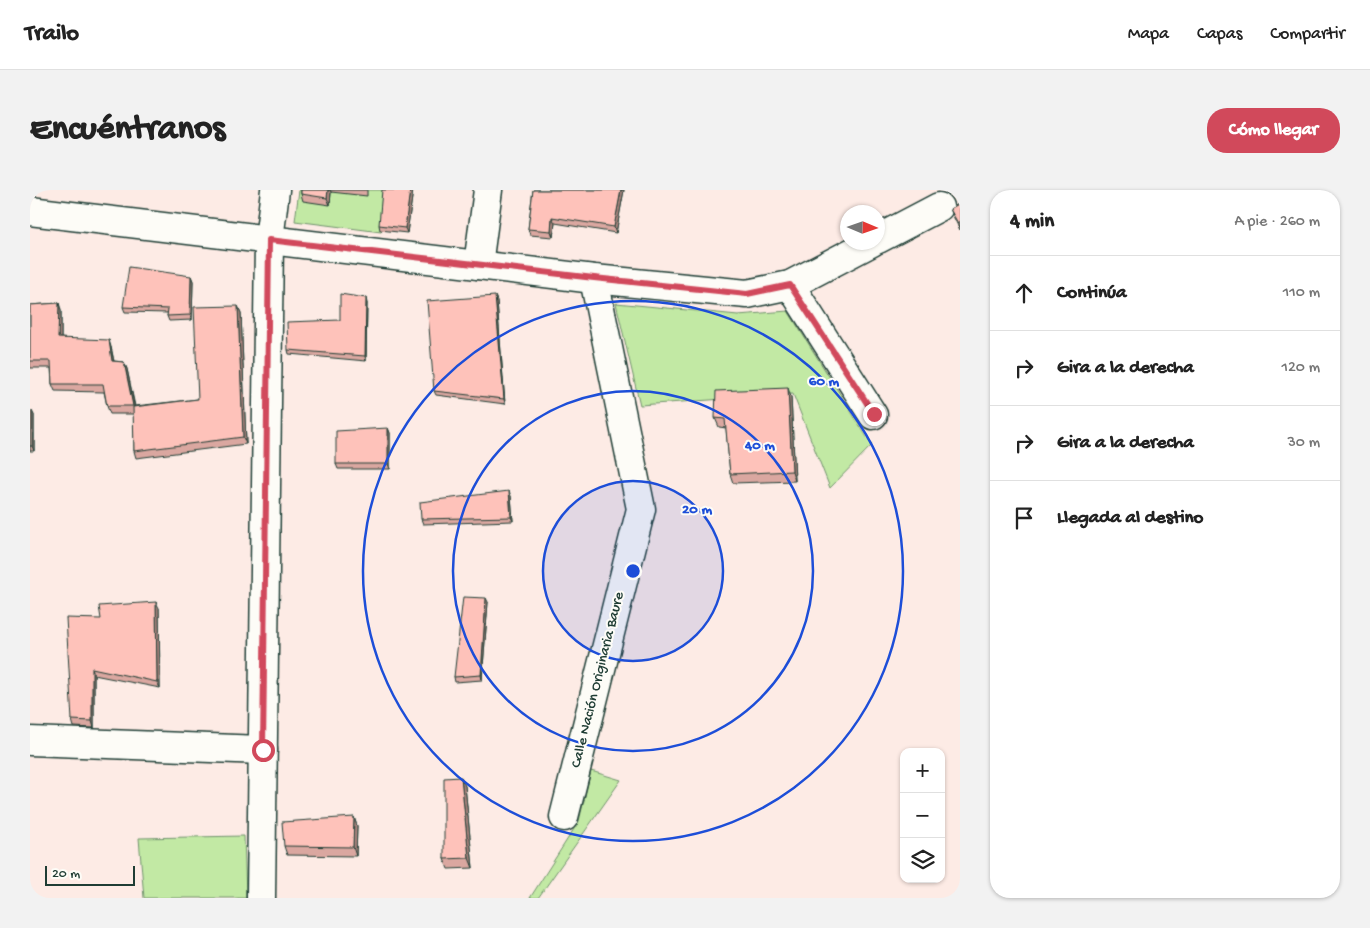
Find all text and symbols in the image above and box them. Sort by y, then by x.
text: Trailo [25,20,79,49]
text: Mapa [1128,24,1169,45]
text: Capas [1197,24,1242,45]
text: Compartir [1270,24,1345,45]
button: Cómo llegar [1207,108,1340,153]
text: Encuéntranos [30,110,225,151]
north arrow [840,205,885,250]
text: 4 min [1010,210,1054,235]
text: A pie · 260 m [1234,213,1320,232]
icon: ahead [1010,279,1038,307]
text: Continúa [1057,282,1127,305]
text: 110 m [1283,284,1320,303]
icon: right [1010,354,1038,382]
text: Gira a la derecha [1057,357,1194,380]
text: 120 m [1281,359,1320,378]
text: 60 m [809,373,840,391]
route end [863,403,886,426]
icon: right [1010,429,1038,457]
text: Gira a la derecha [1057,432,1194,455]
text: 30 m [1287,434,1320,453]
text: 40 m [744,437,775,455]
text: 20 m [682,501,712,519]
icon: arrive [1010,504,1038,532]
text: Llegada al destino [1057,507,1203,530]
centre of rings [624,562,642,580]
street label: Calle Nación Originaria Baure [567,590,629,770]
route start [252,739,275,762]
map controls [900,748,945,883]
button: + [900,748,945,793]
button: − [900,793,945,838]
button: layers [900,838,945,883]
scale bar [45,863,135,886]
text: 20 m [52,866,80,883]

